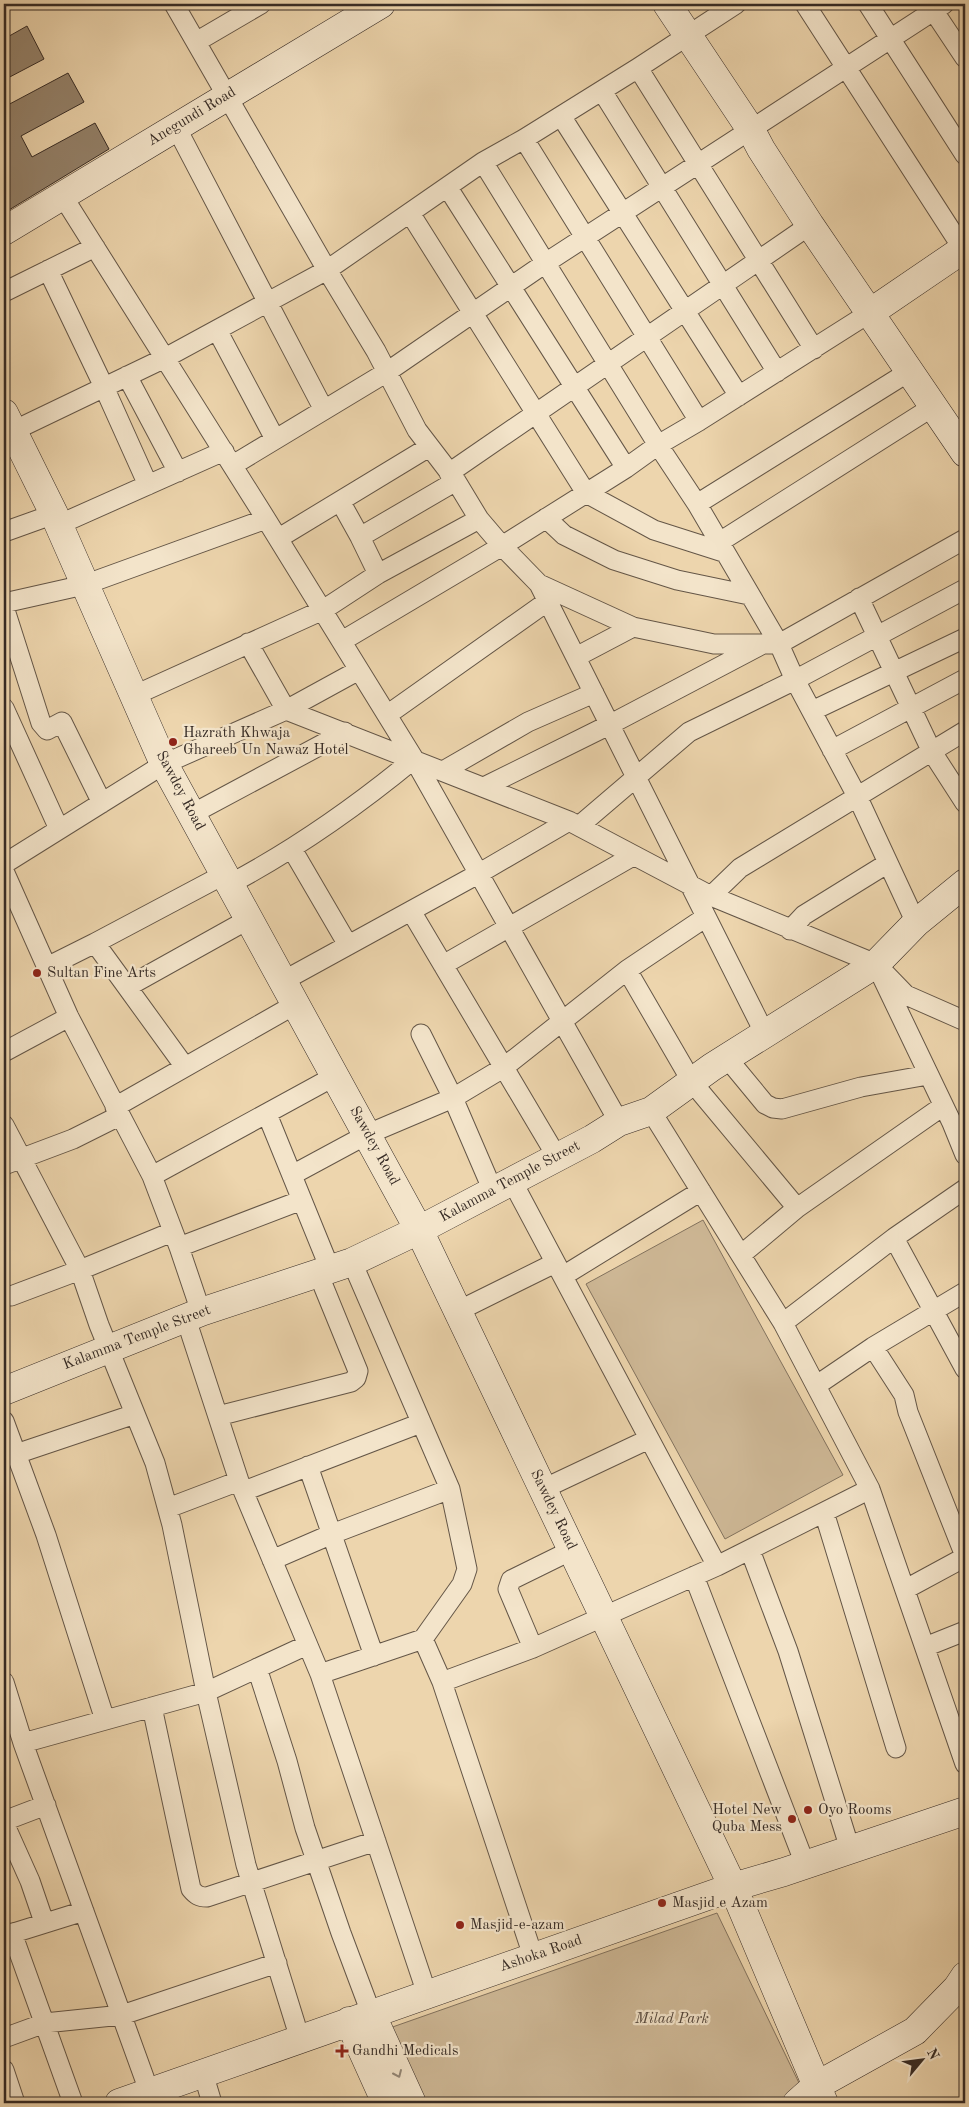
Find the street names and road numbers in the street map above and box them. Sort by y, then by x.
street label: Anegundi Road [145,85,239,149]
street label: Sawdey Road [153,749,207,833]
street label: Sawdey Road [346,1104,402,1188]
street label: Kalamma Temple Street [437,1139,583,1225]
street label: Kalamma Temple Street [61,1303,213,1373]
street label: Sawdey Road [527,1467,579,1553]
street label: Ashoka Road [498,1933,584,1975]

